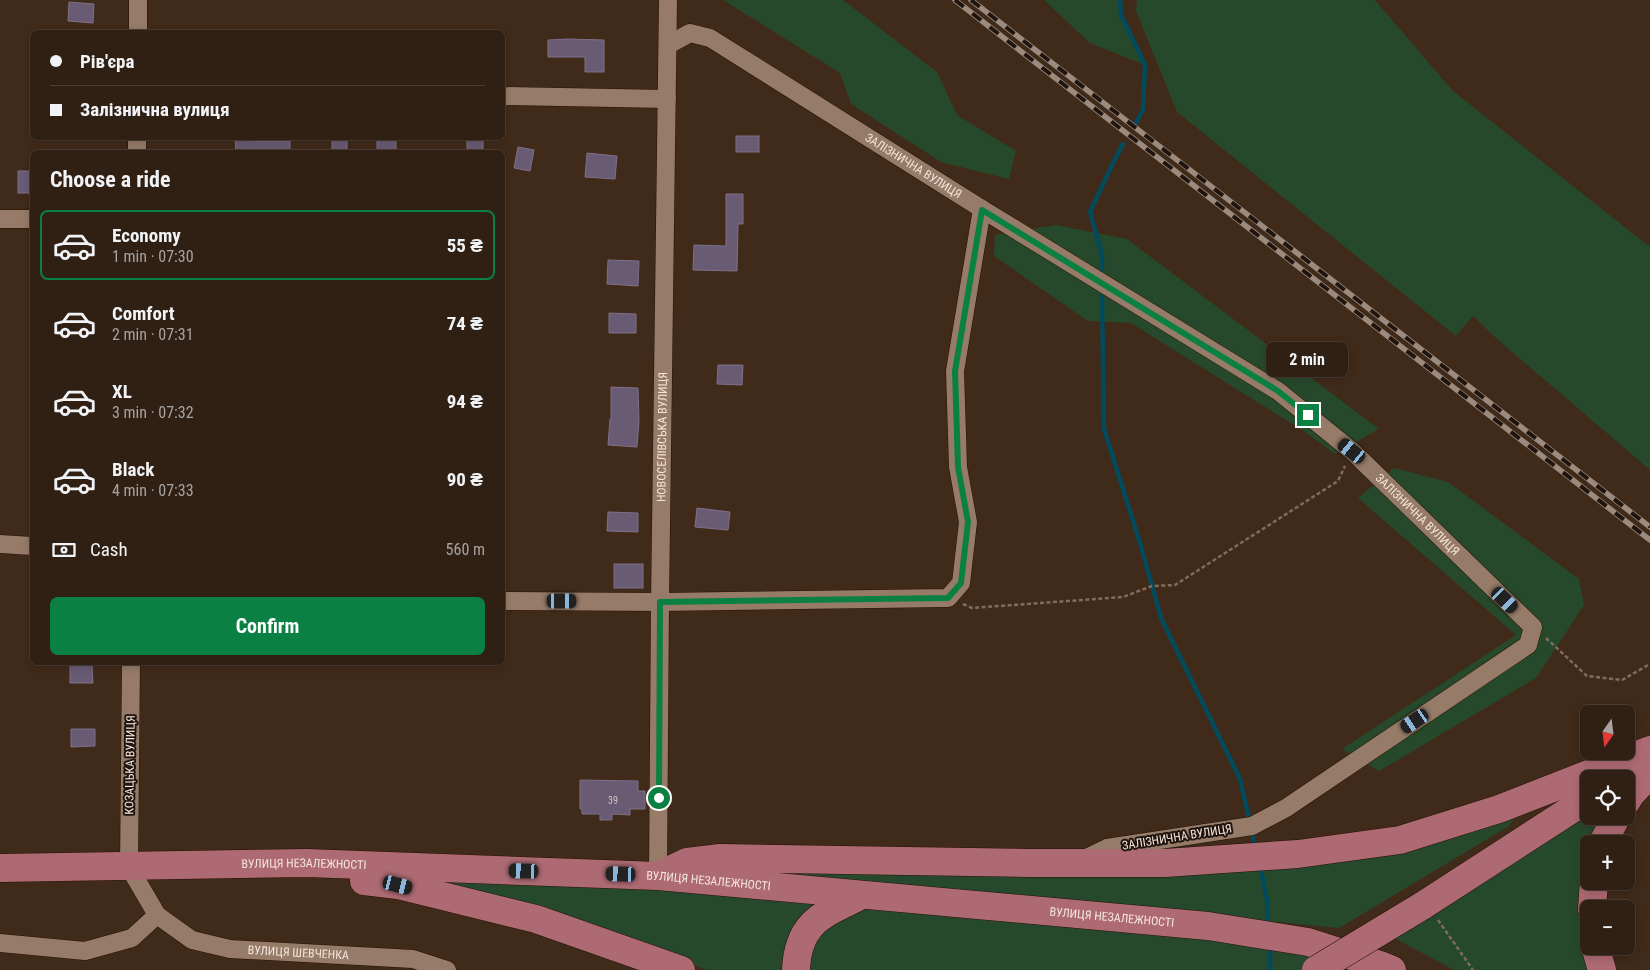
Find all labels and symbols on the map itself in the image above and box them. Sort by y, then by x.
street label: ЗАЛІЗНИЧНА ВУЛИЦЯ [863,130,964,201]
callout: 2 min [1267,342,1349,378]
street label: НОВОСЕЛІВСЬКА ВУЛИЦЯ [654,372,670,502]
route end [1297,404,1319,426]
car [1335,436,1368,466]
street label: ЗАЛІЗНИЧНА ВУЛИЦЯ [1373,471,1462,558]
car [1489,584,1521,616]
car [547,594,577,609]
north arrow [1580,705,1635,760]
car [1398,706,1431,736]
street label: КОЗАЦЬКА ВУЛИЦЯ [122,715,138,815]
route start [648,787,670,809]
house number: 39 [608,795,618,806]
street label: ЗАЛІЗНИЧНА ВУЛИЦЯ [1121,821,1233,853]
street label: ВУЛИЦЯ НЕЗАЛЕЖНОСТІ [241,856,367,872]
car [508,863,539,879]
car [605,866,636,882]
street label: ВУЛИЦЯ НЕЗАЛЕЖНОСТІ [646,869,771,893]
car [381,874,414,896]
street label: ВУЛИЦЯ НЕЗАЛЕЖНОСТІ [1049,905,1175,930]
street label: ВУЛИЦЯ ШЕВЧЕНКА [247,943,349,962]

